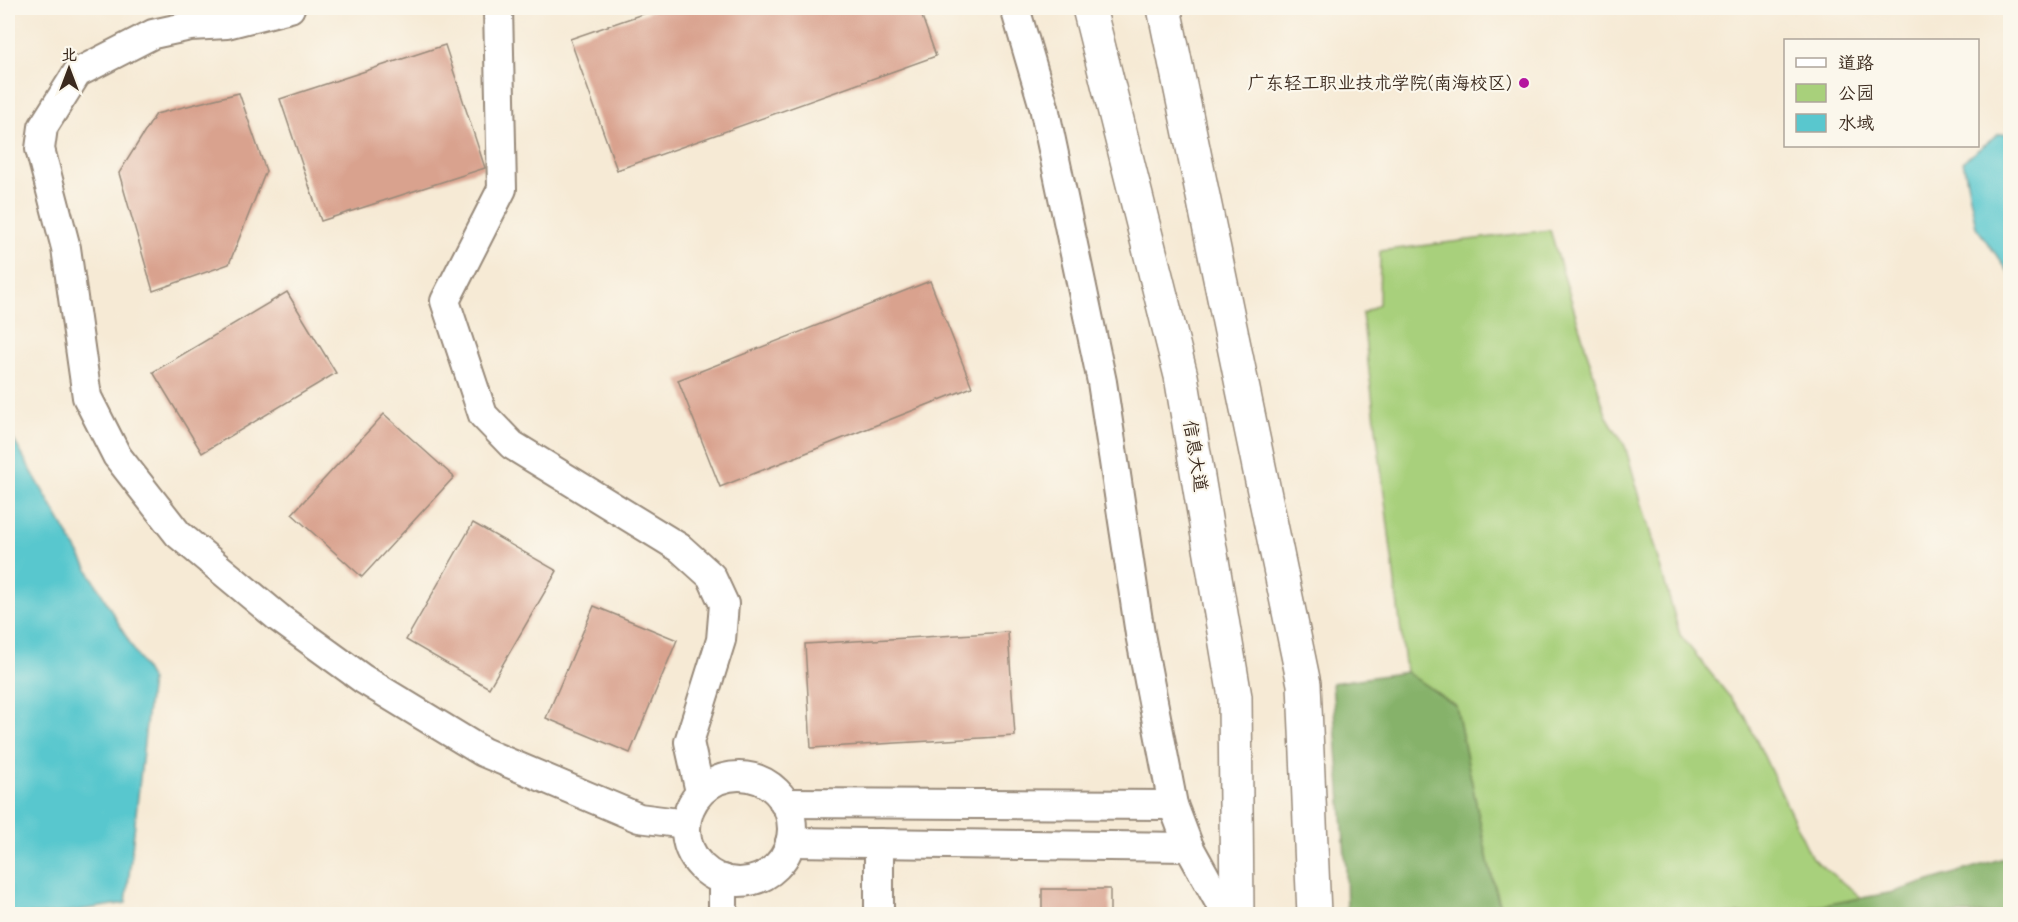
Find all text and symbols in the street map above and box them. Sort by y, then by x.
north arrow [39,39,99,99]
legend [1784,39,1979,147]
text: 北 [61,46,77,64]
text: 道路 [1838,53,1874,74]
place label: 广东轻工职业技术学院(南海校区) [1248,73,1512,94]
marker: 广东轻工职业技术学院(南海校区) [1517,76,1531,90]
text: 公园 [1838,83,1874,104]
text: 水域 [1838,113,1874,134]
street label: 信息大道 [1179,419,1211,493]

